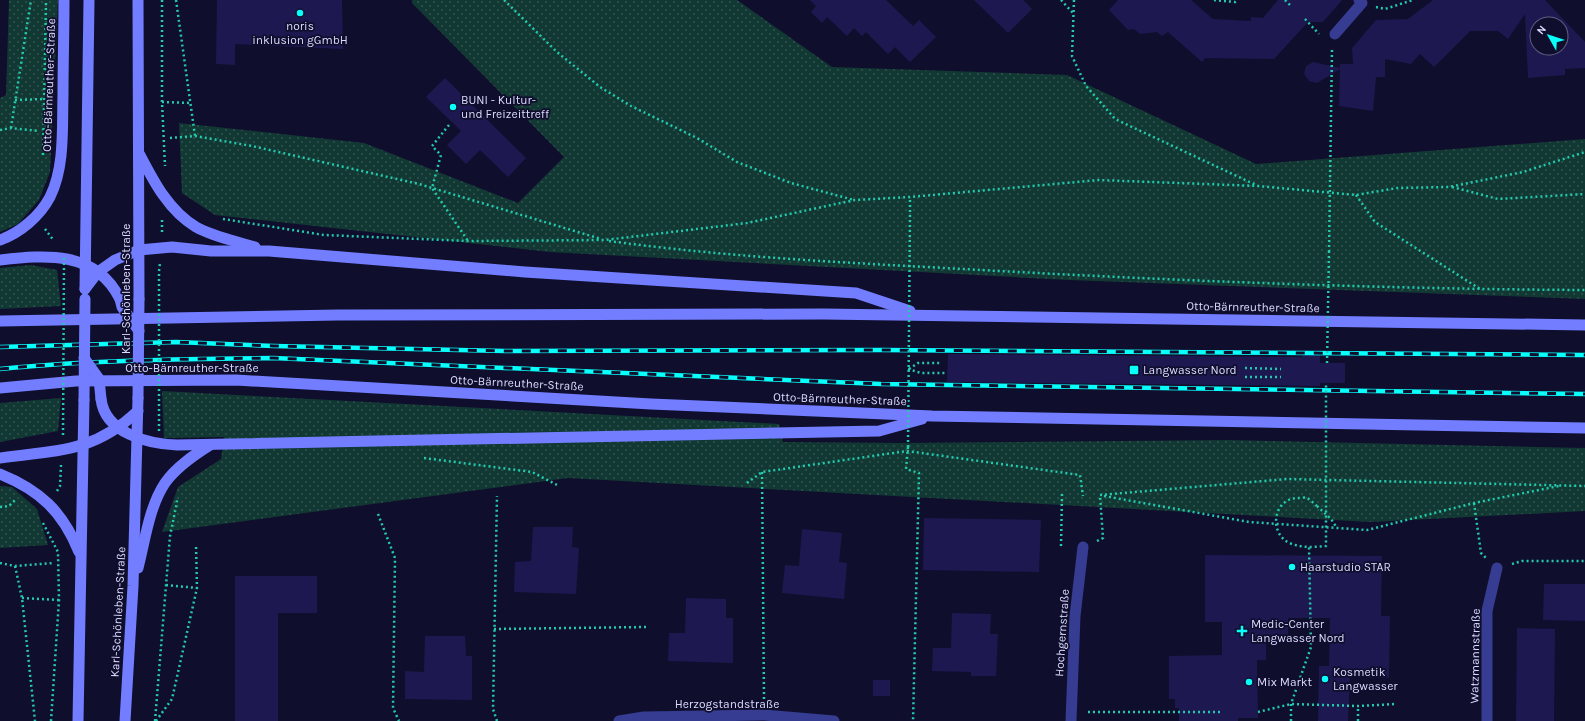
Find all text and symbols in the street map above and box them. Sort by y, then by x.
marker: noris inklusion gGmbH [295,8,305,18]
north arrow [1529,16,1569,56]
street label: Otto-Bärnreuther-Straße [40,18,58,152]
place label: noris inklusion gGmbH [252,19,348,47]
text: N [1534,23,1549,37]
place label: BUNI - Kultur- und Freizeittreff [461,93,550,121]
marker: BUNI - Kultur- und Freizeittreff [448,102,458,112]
street label: Karl-Schönleben-Straße [119,224,133,354]
street label: Otto-Bärnreuther-Straße [1186,299,1320,315]
street label: Otto-Bärnreuther-Straße [125,361,259,375]
place label: Langwasser Nord [1143,363,1237,377]
marker: Langwasser Nord [1128,364,1140,376]
street label: Otto-Bärnreuther-Straße [450,373,584,393]
street label: Otto-Bärnreuther-Straße [773,390,907,408]
street label: Karl-Schönleben-Straße [108,546,128,678]
place label: Haarstudio STAR [1300,560,1391,574]
marker: Haarstudio STAR [1287,562,1297,572]
street label: Hochgernstraße [1052,589,1072,677]
street label: Watzmannstraße [1467,609,1483,703]
place label: Medic-Center Langwasser Nord [1251,617,1345,645]
marker: Medic-Center Langwasser Nord [1236,625,1248,637]
place label: Kosmetik Langwasser [1333,665,1398,693]
marker: Kosmetik Langwasser [1320,674,1330,684]
place label: Mix Markt [1257,675,1313,689]
marker: Mix Markt [1244,677,1254,687]
street label: Herzogstandstraße [675,697,779,711]

